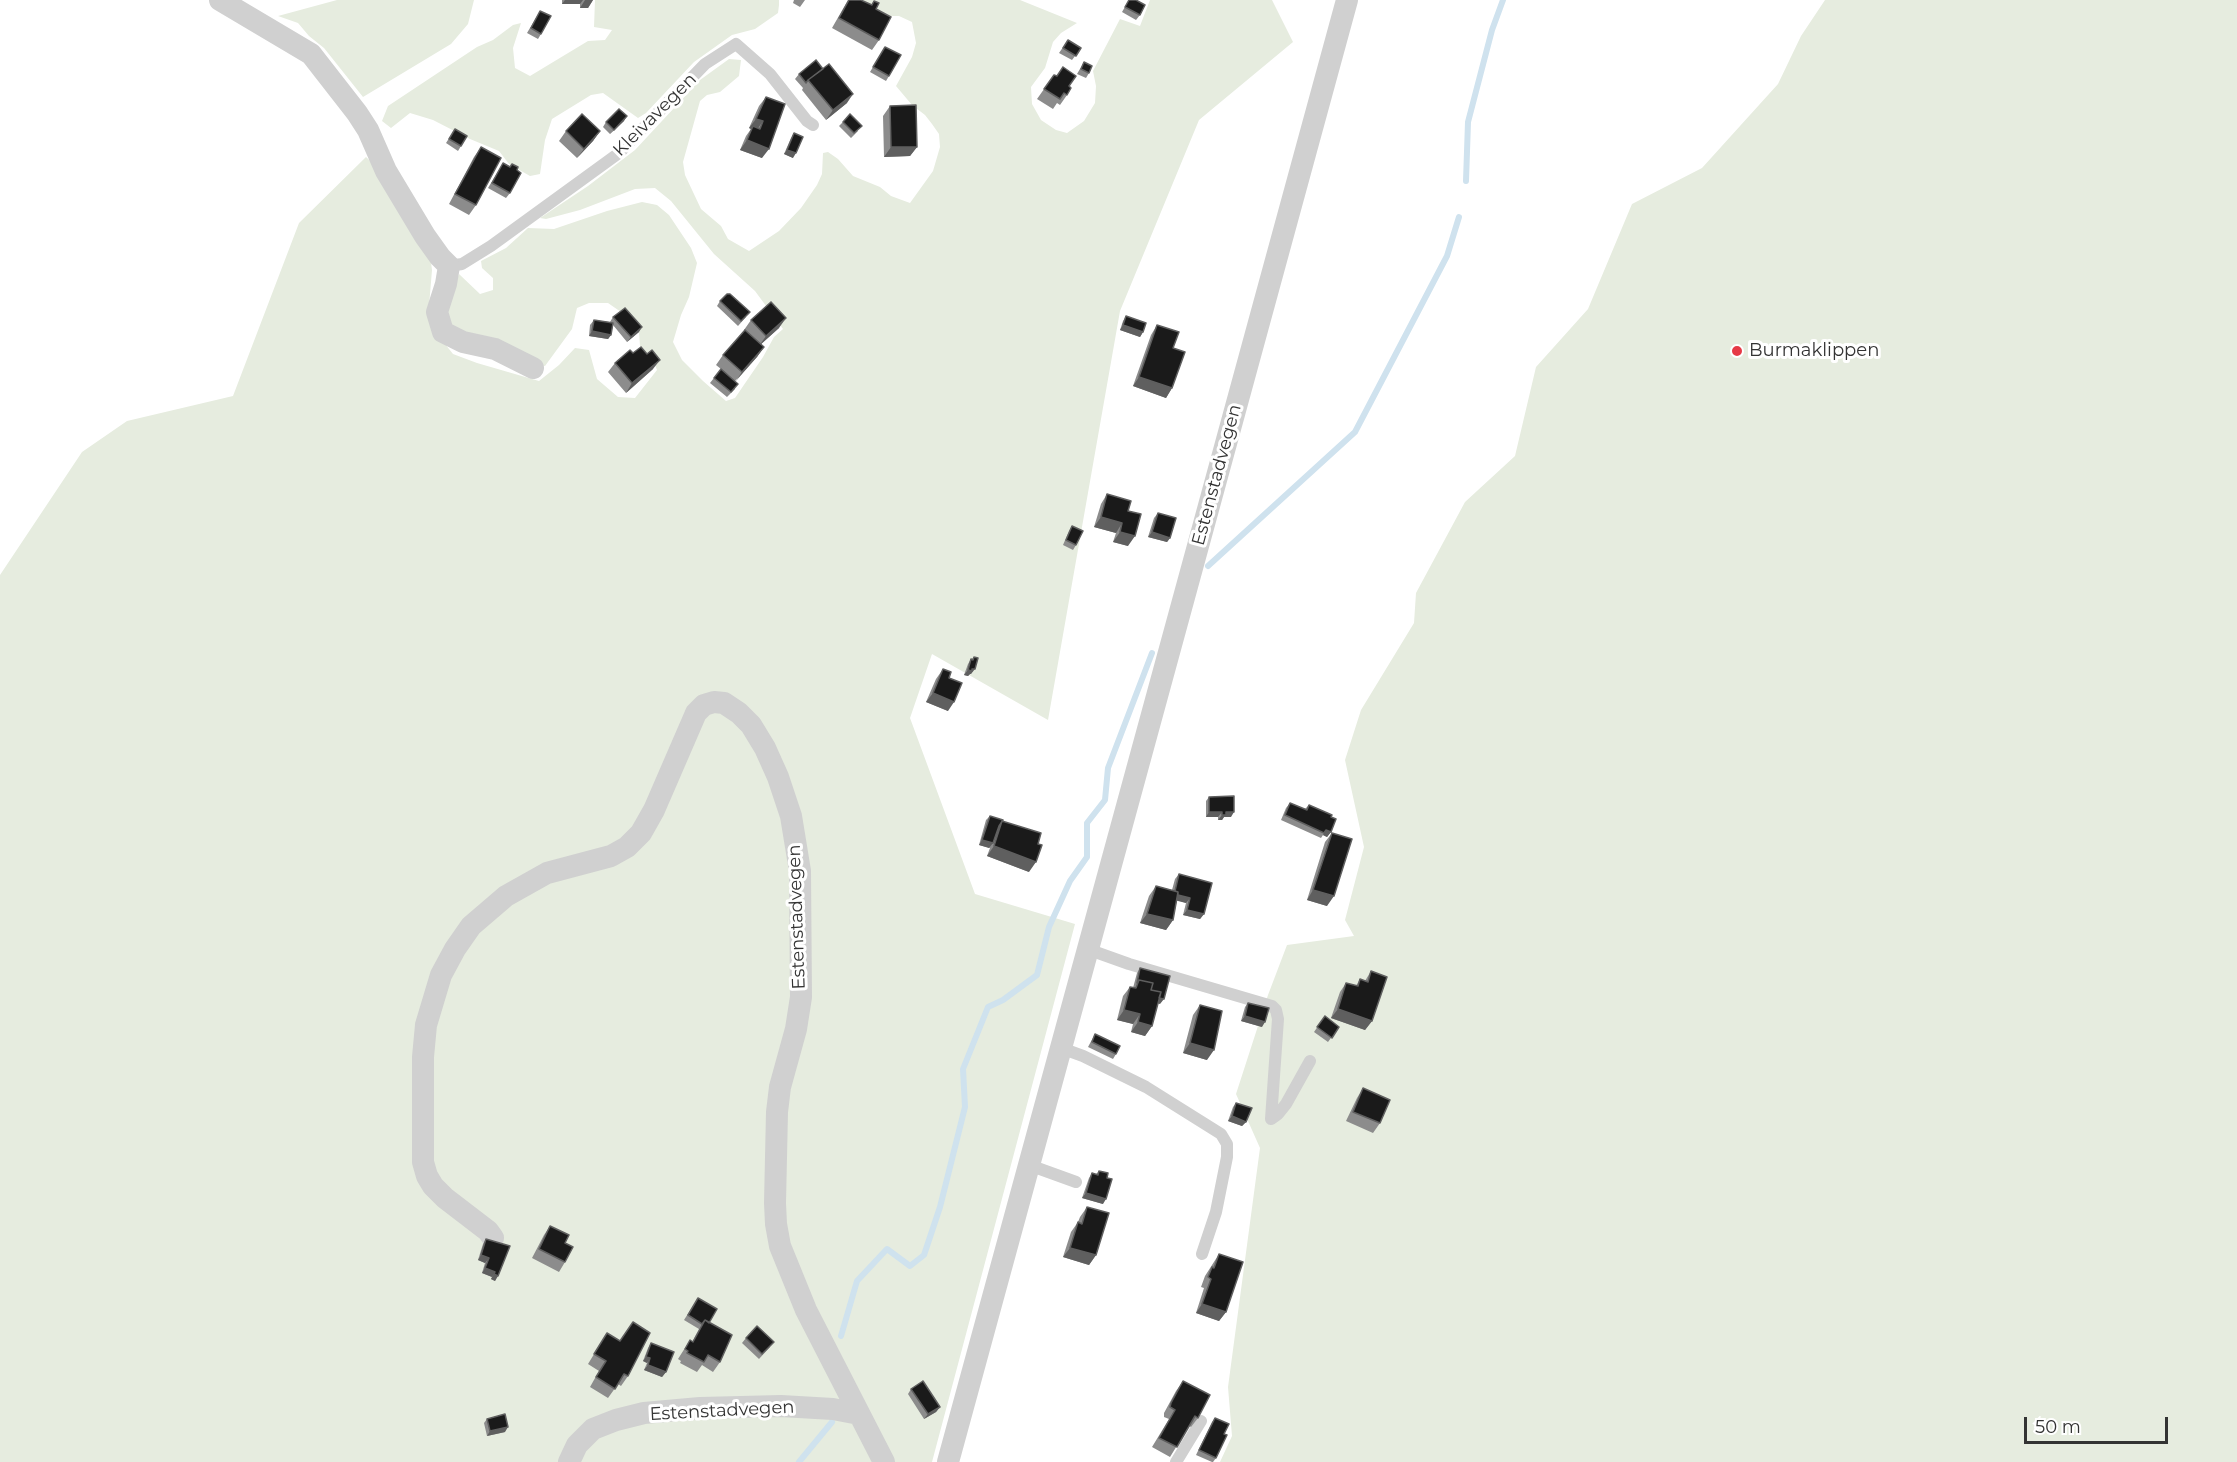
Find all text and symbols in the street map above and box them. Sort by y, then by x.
street label: Kleivavegen [609,69,701,161]
place label: Burmaklippen [1749,340,1879,362]
marker: Burmaklippen [1730,344,1744,358]
street label: Estenstadvegen [1188,402,1246,548]
street label: Estenstadvegen [784,844,810,990]
street label: Estenstadvegen [649,1396,795,1426]
scale bar [2027,1405,2171,1443]
text: 50 m [2035,1416,2081,1438]

